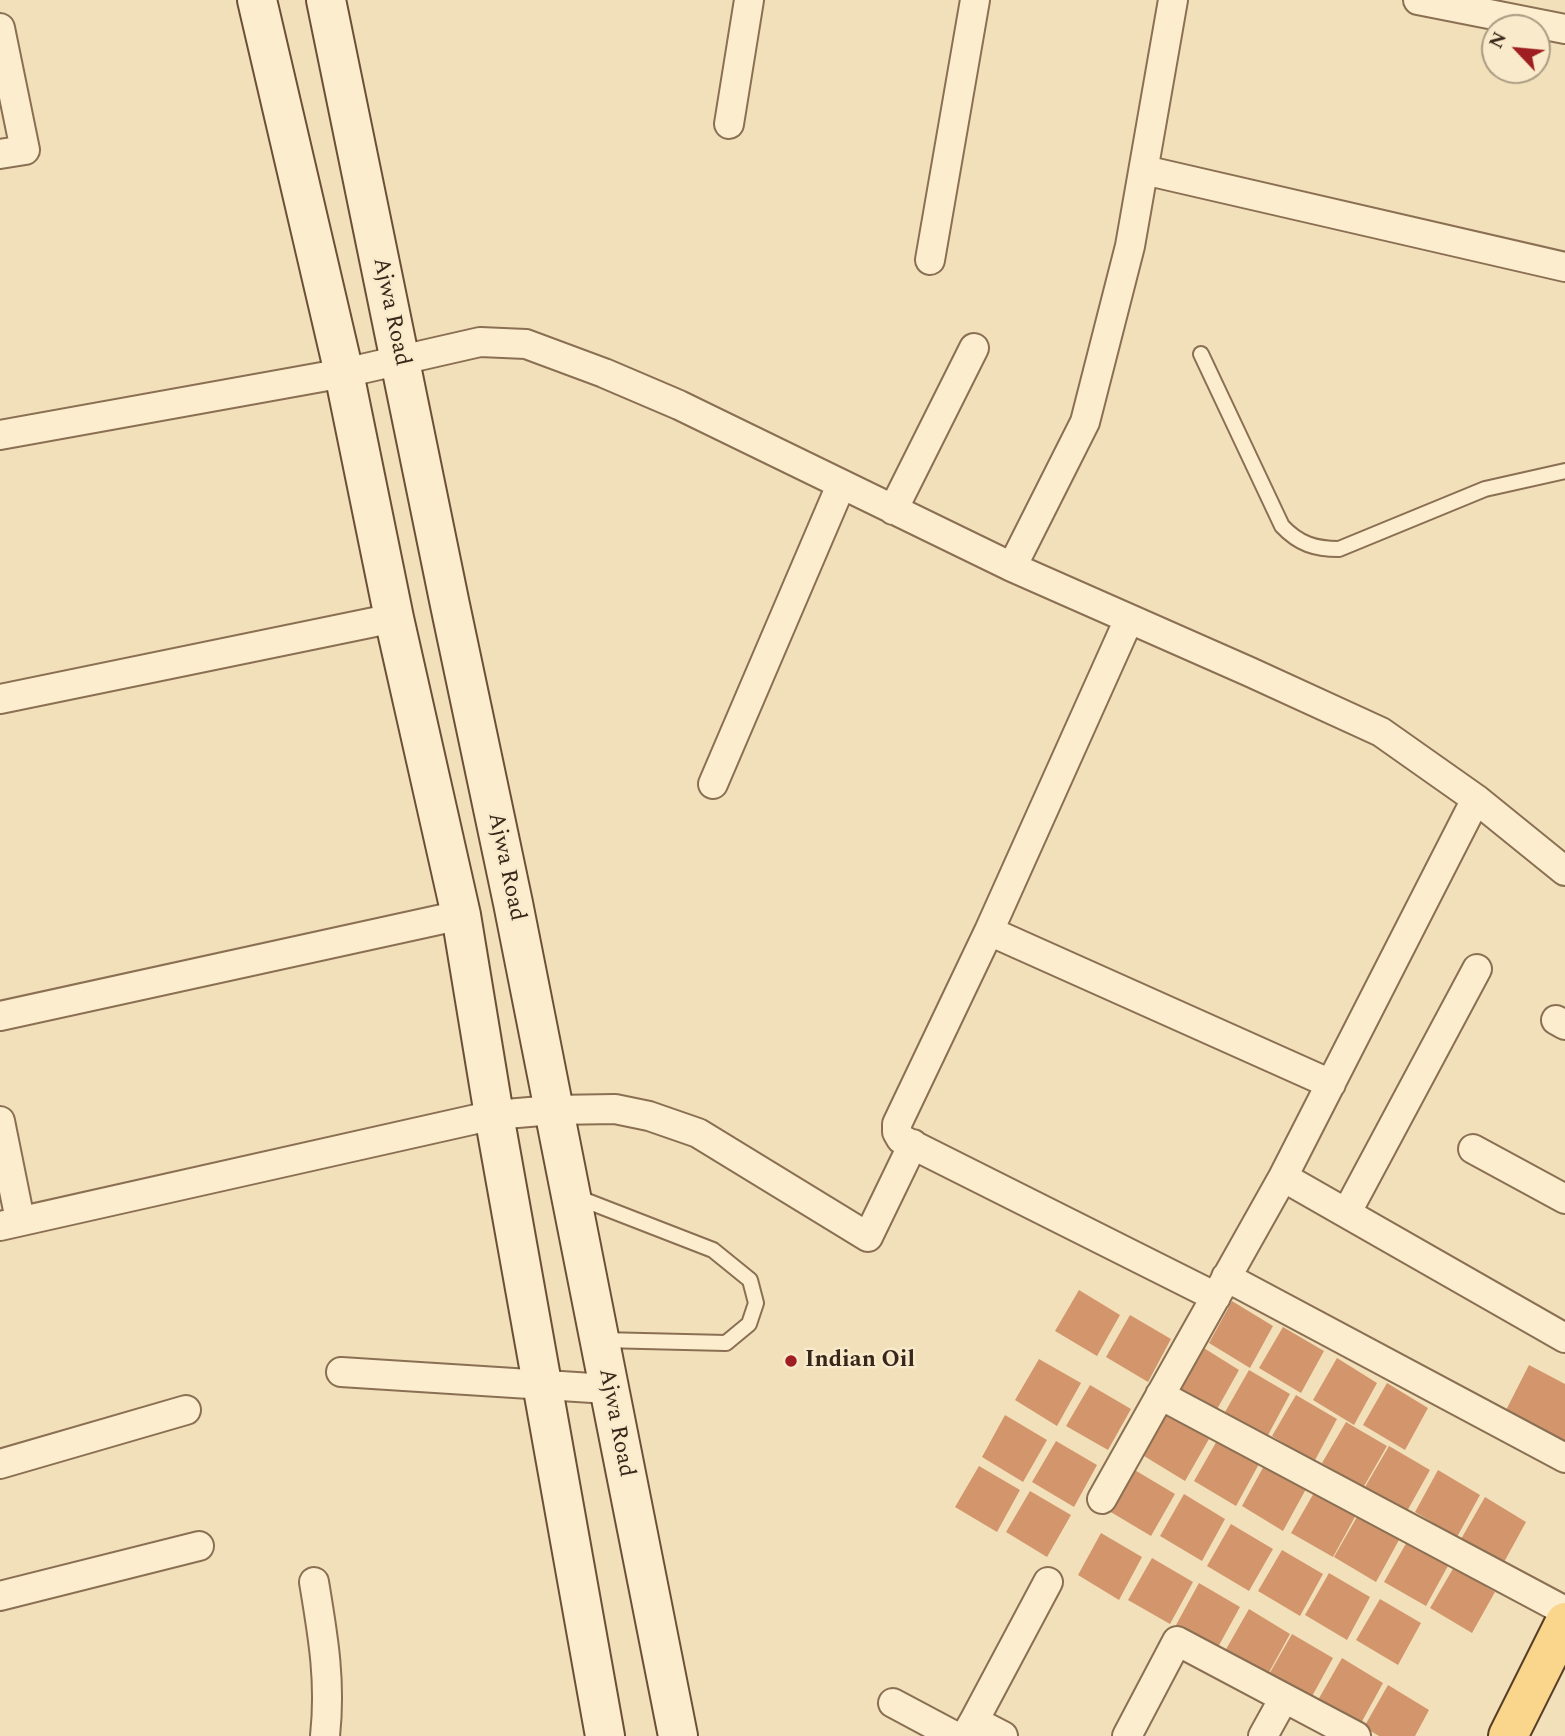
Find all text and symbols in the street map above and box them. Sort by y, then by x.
north arrow [1481,14,1551,84]
text: N [1482,27,1515,54]
street label: Ajwa Road [365,255,415,369]
street label: Ajwa Road [480,810,530,924]
place label: Indian Oil [805,1347,915,1375]
marker: Indian Oil [783,1353,799,1369]
street label: Ajwa Road [591,1366,639,1480]

